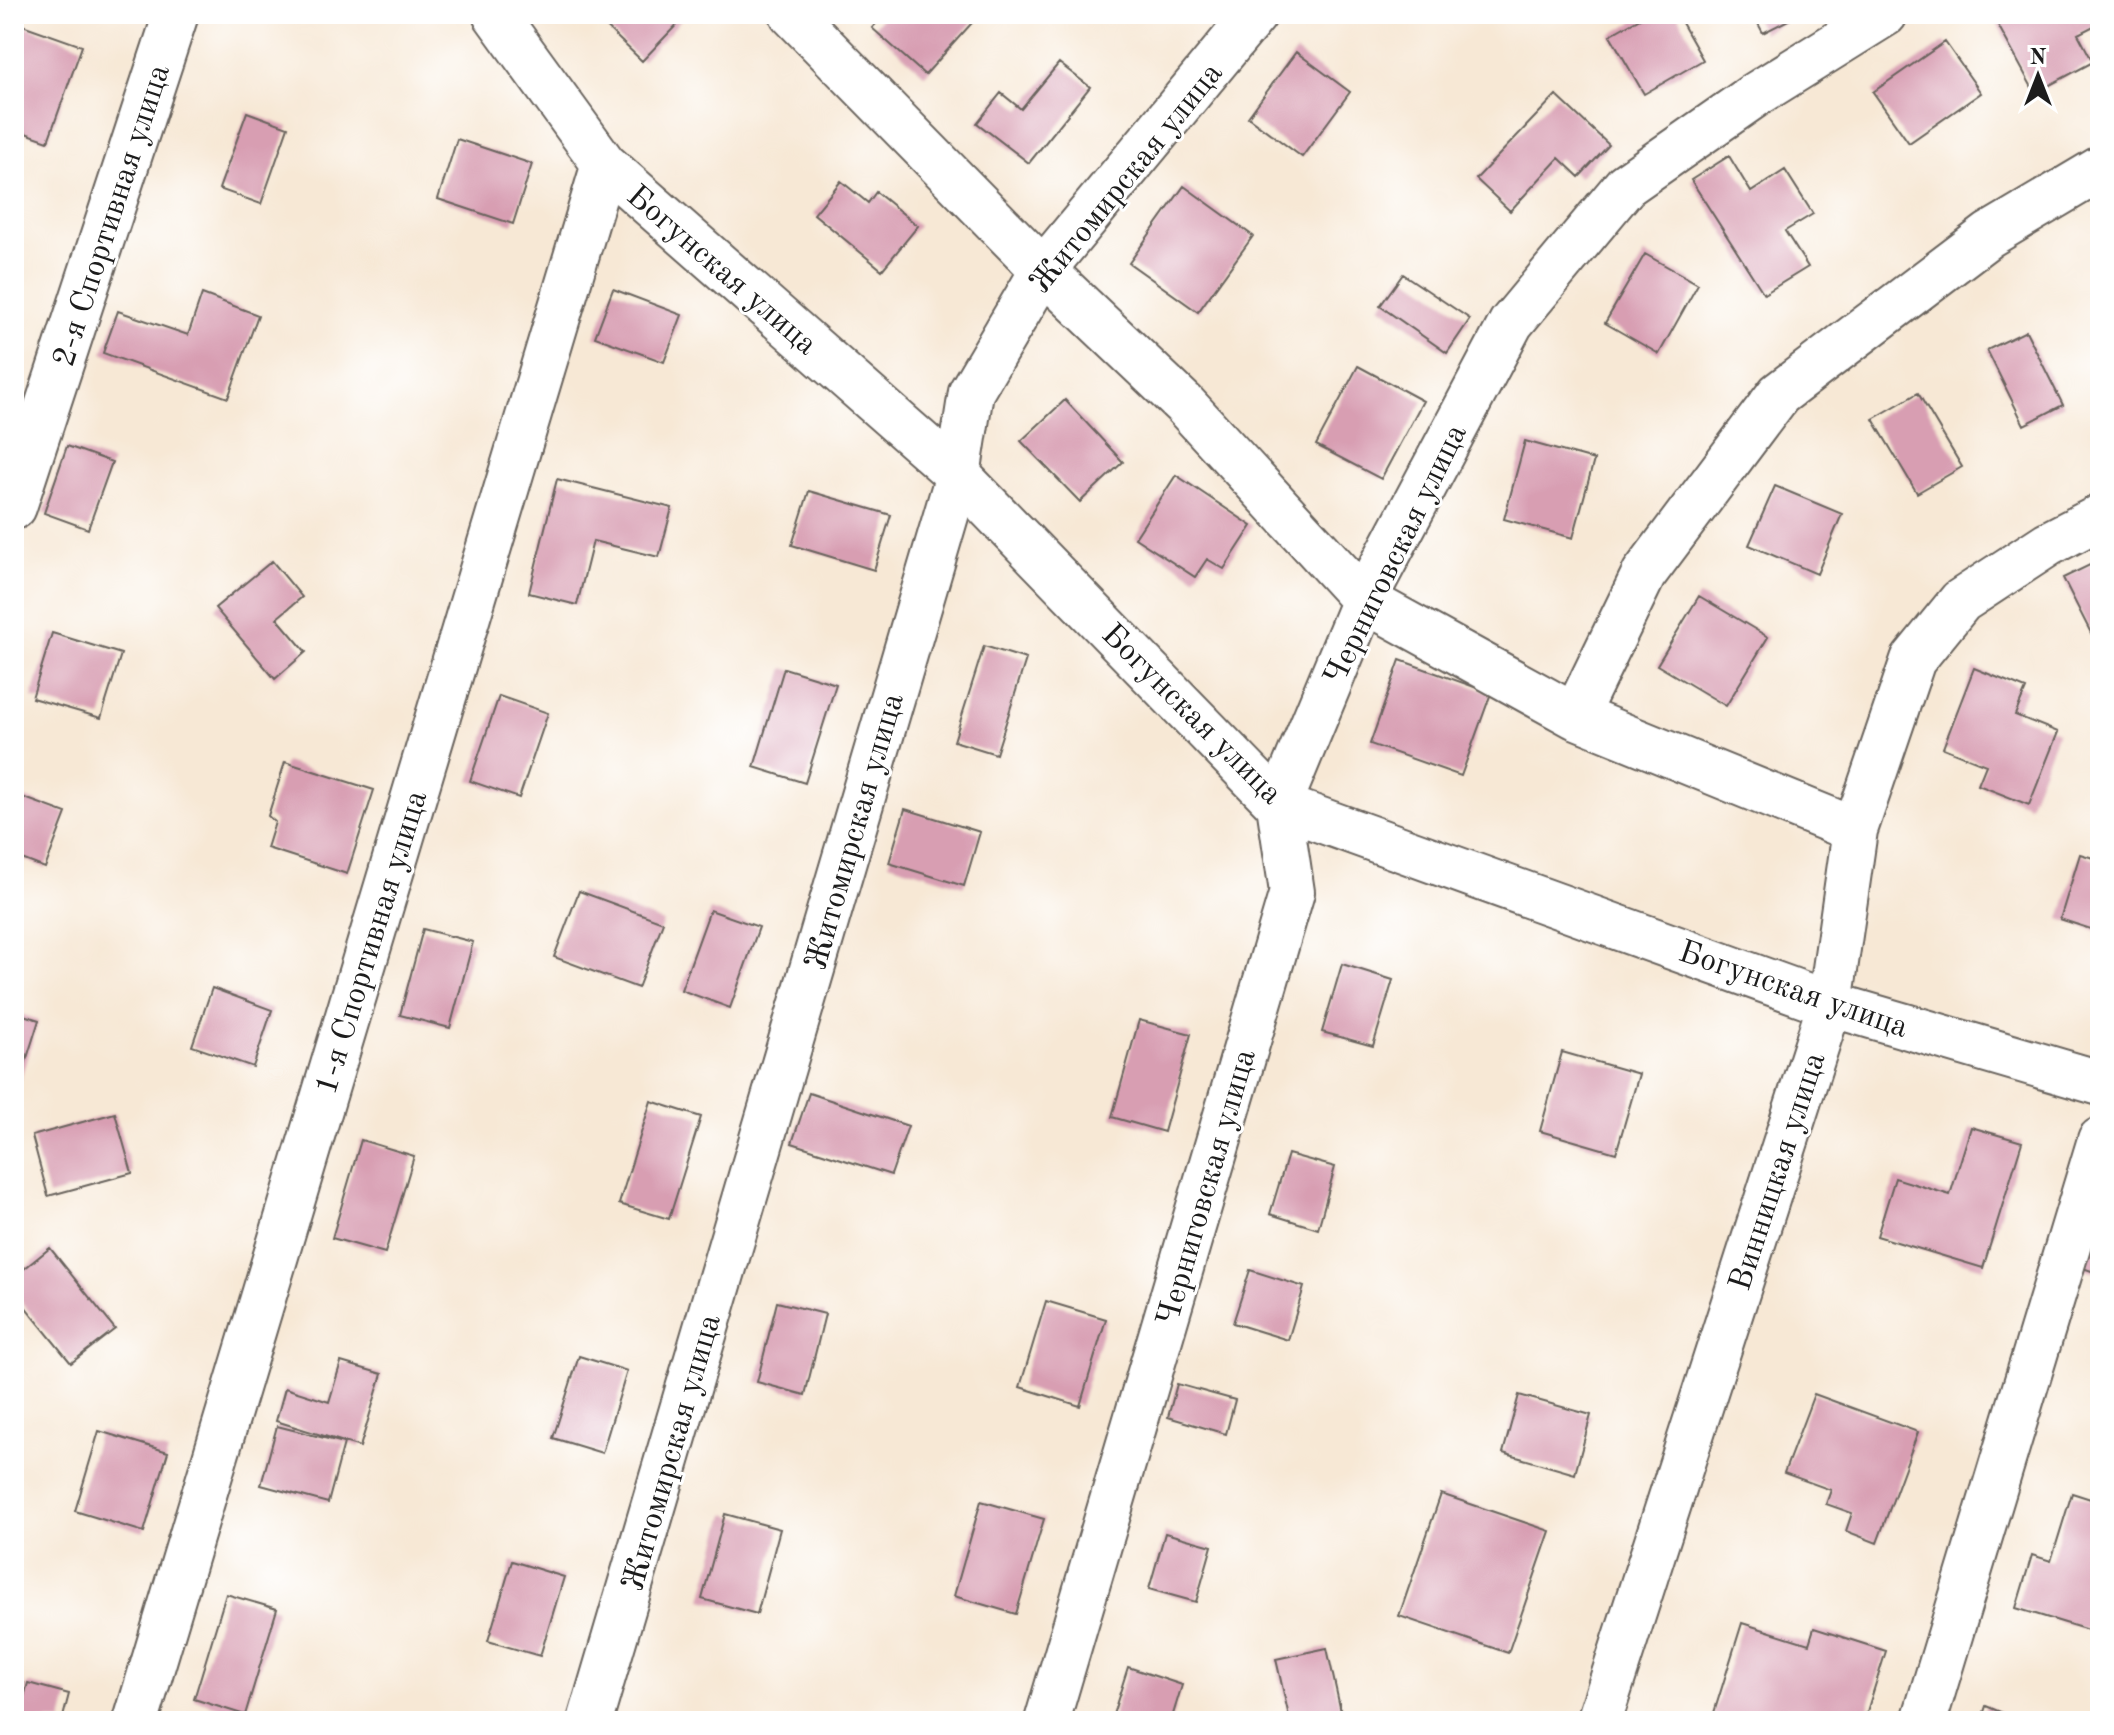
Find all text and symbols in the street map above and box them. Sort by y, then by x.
north arrow [1998,36,2078,116]
text: N [2030,47,2047,69]
street label: Житомирская улица [1025,58,1230,300]
street label: 2-я Спортивная улица [49,61,177,371]
street label: Богунская улица [620,180,822,362]
street label: Черниговская улица [1320,419,1474,691]
street label: Богунская улица [1095,619,1287,812]
street label: Житомирская улица [801,690,911,974]
street label: 1-я Спортивная улица [311,787,434,1099]
street label: Богунская улица [1674,937,1912,1045]
street label: Черниговская улица [1153,1046,1263,1330]
street label: Винницкая улица [1725,1049,1833,1295]
street label: Житомирская улица [618,1311,728,1595]

